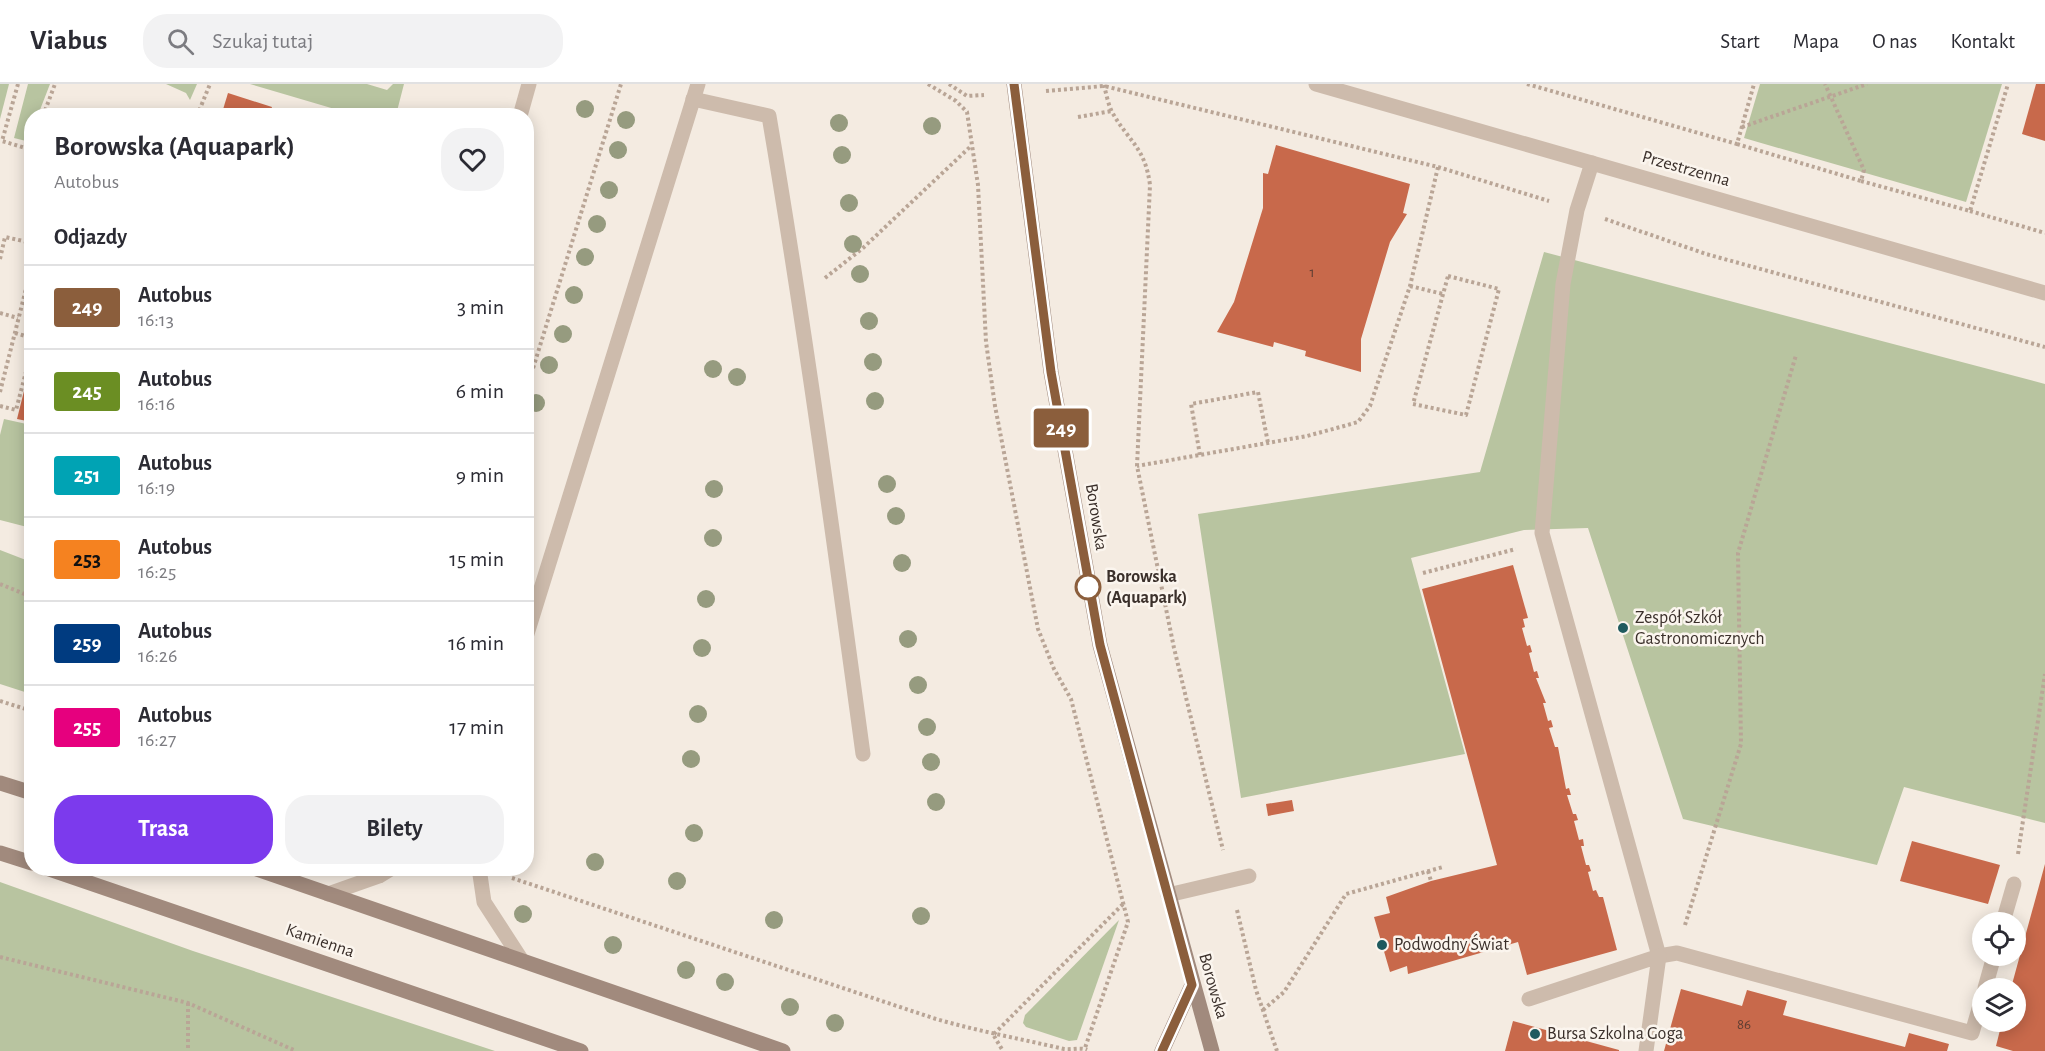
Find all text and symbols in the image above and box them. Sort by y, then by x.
search box [143,14,563,68]
icon: search [164,25,197,58]
text: Viabus [30,27,107,55]
text: Szukaj tutaj [212,30,313,52]
text: Start [1720,31,1760,52]
text: Mapa [1793,31,1839,52]
text: O nas [1872,31,1917,52]
text: Kontakt [1950,31,2015,52]
button: heart [441,128,504,191]
text: Borowska (Aquapark) [54,133,295,161]
street label: Przestrzenna [1640,148,1732,190]
text: Autobus [54,172,119,192]
text: Odjazdy [54,226,127,248]
house number: 1 [1309,265,1315,280]
text: Autobus [138,284,212,306]
text: 3 min [457,296,504,318]
text: 249 [72,297,102,318]
text: 16:13 [138,310,174,330]
text: Autobus [138,368,212,390]
text: 6 min [456,380,504,402]
text: 245 [72,381,102,402]
text: 16:16 [138,394,175,414]
line badge: 249 [1026,408,1096,448]
text: 249 [1046,418,1076,439]
text: Autobus [138,452,212,474]
text: 9 min [456,464,504,486]
text: 251 [74,465,100,486]
text: 16:19 [138,478,175,498]
street label: Borowska [1082,482,1110,552]
text: Autobus [138,536,212,558]
text: 15 min [449,548,504,570]
text: 253 [73,549,101,570]
text: 16:25 [138,562,176,582]
place label: Borowska (Aquapark) [1106,568,1188,607]
marker: Borowska (Aquapark) [1075,574,1101,600]
place label: Zespół Szkół Gastronomicznych [1635,609,1765,648]
text: Autobus [138,620,212,642]
marker: Zespół Szkół Gastronomicznych [1616,621,1630,635]
text: 16 min [448,632,504,654]
text: 259 [72,633,102,654]
text: 16:26 [138,646,177,666]
text: Autobus [138,704,212,726]
text: 17 min [449,716,504,738]
text: 255 [73,717,101,738]
text: 16:27 [138,730,176,750]
button: Trasa [54,795,273,864]
button: Bilety [285,795,504,864]
map controls [1972,912,2026,1032]
button: locate [1972,912,2026,966]
street label: Kamienna [283,921,357,961]
place label: Podwodny Świat [1394,933,1509,954]
marker: Podwodny Świat [1375,938,1389,952]
street label: Borowska [1195,951,1231,1021]
button: layers [1972,978,2026,1032]
house number: 86 [1737,1017,1751,1032]
place label: Bursa Szkolna Goga [1547,1025,1683,1043]
marker: Bursa Szkolna Goga [1528,1027,1542,1041]

